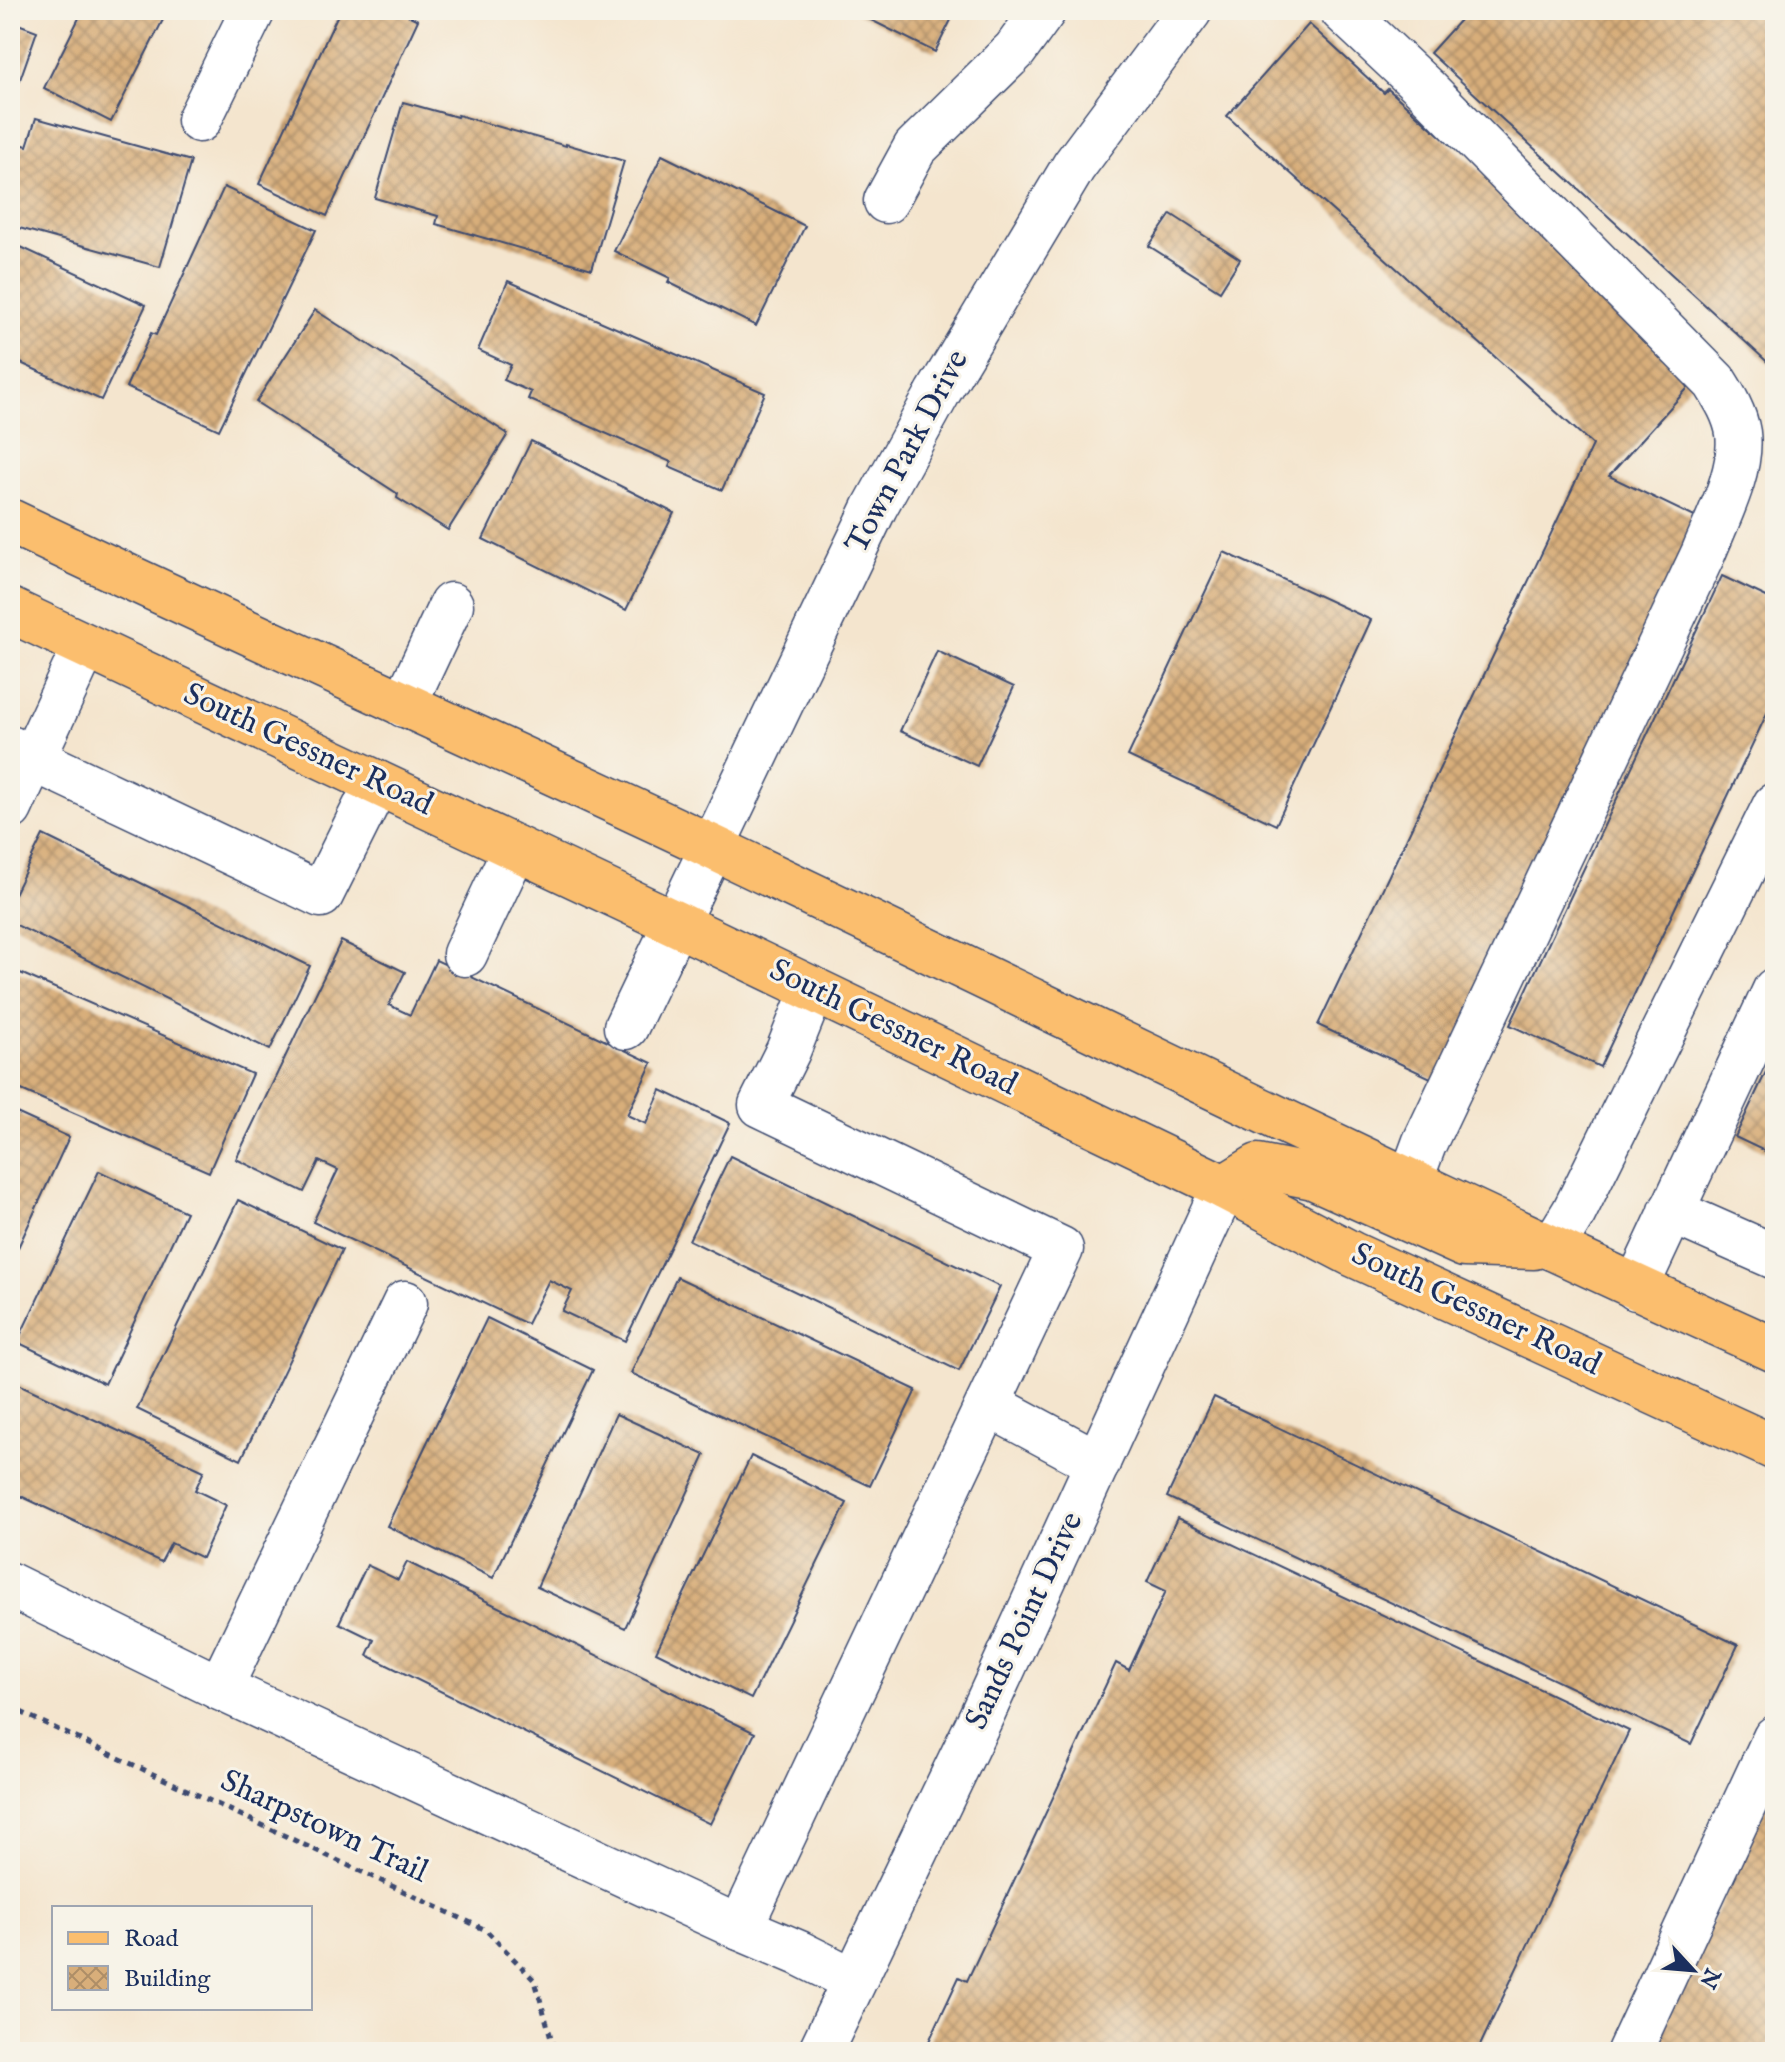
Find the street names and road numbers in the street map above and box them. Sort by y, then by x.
street label: Town Park Drive [837,343,979,561]
street label: South Gessner Road [177,674,440,826]
street label: South Gessner Road [762,950,1024,1106]
street label: South Gessner Road [1345,1234,1608,1386]
street label: Sands Point Drive [957,1506,1093,1736]
street label: Sharpstown Trail [214,1761,434,1893]

